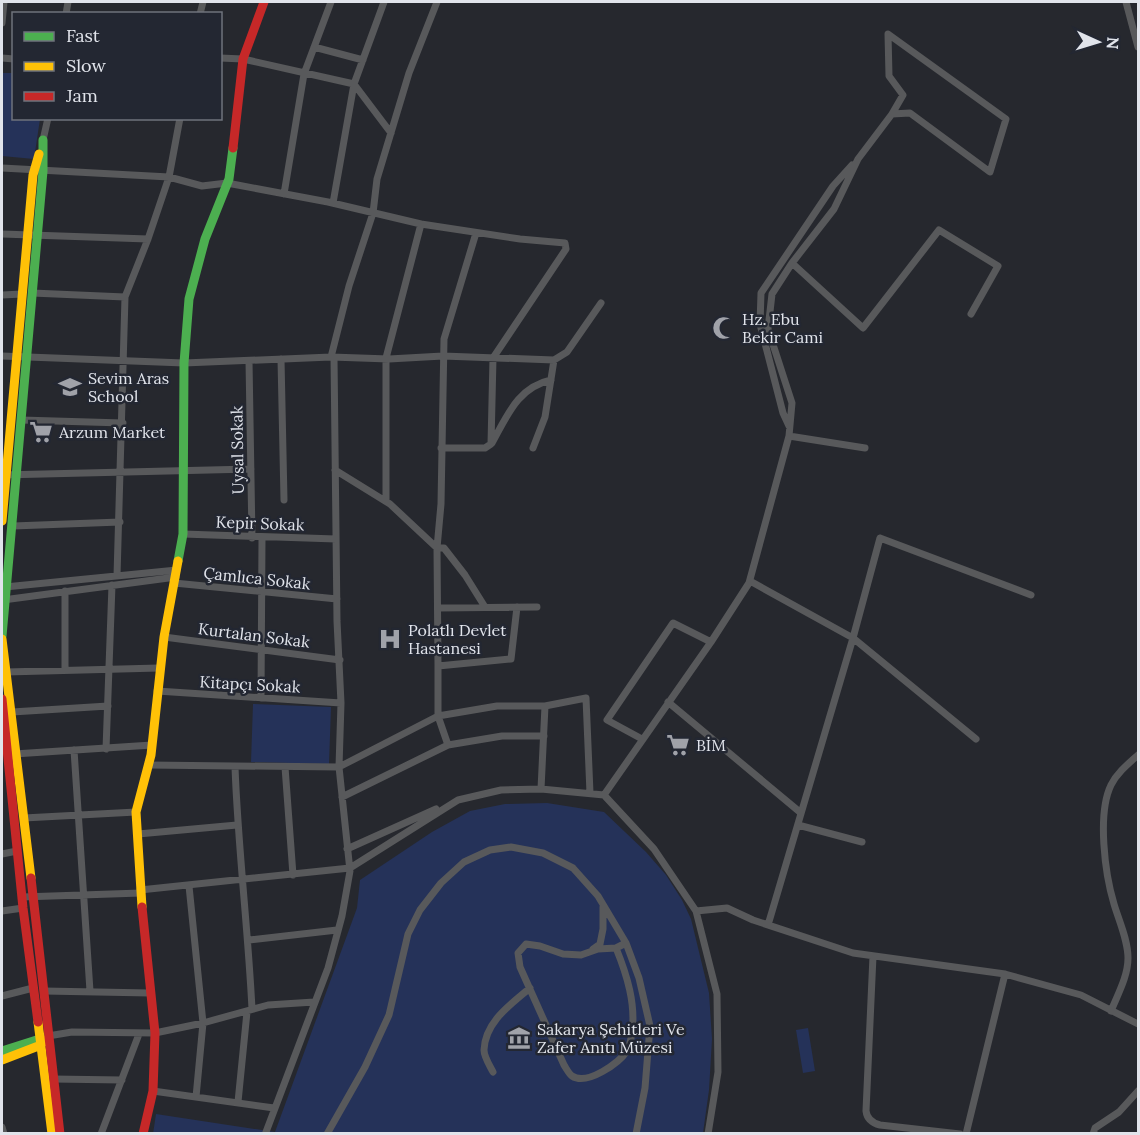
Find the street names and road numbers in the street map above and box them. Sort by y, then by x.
street label: Uysal Sokak [226,405,248,494]
street label: Kepir Sokak [215,511,305,535]
street label: Çamlıca Sokak [203,562,312,594]
street label: Kurtalan Sokak [197,618,311,652]
street label: Kitapçı Sokak [199,671,301,697]

